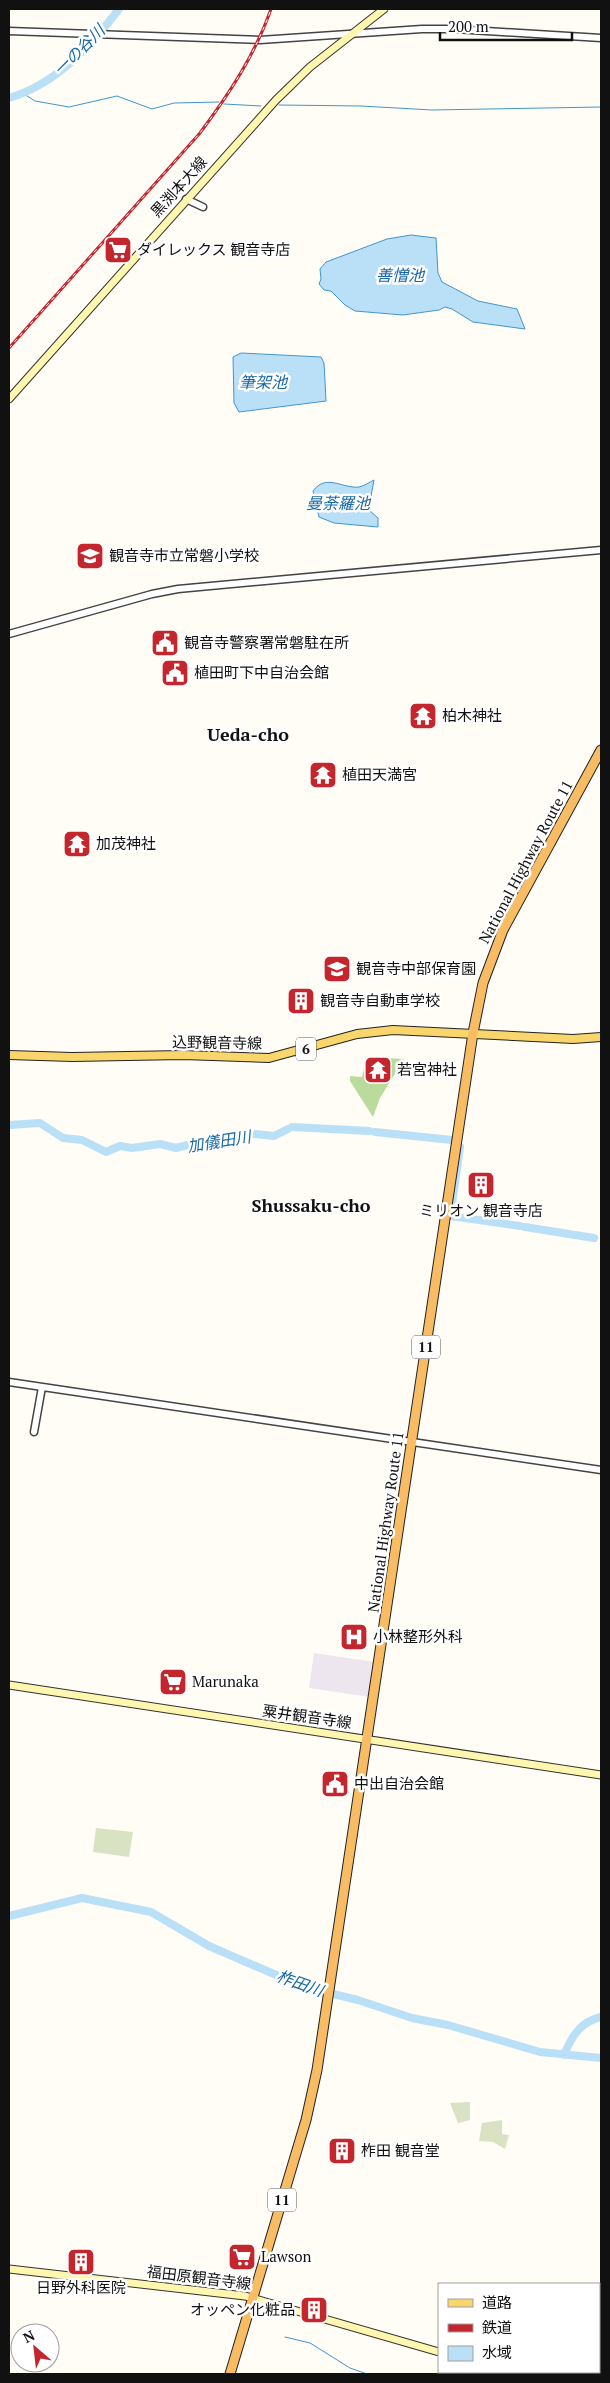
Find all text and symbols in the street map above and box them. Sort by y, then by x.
scale bar [440,10,572,42]
text: 200 m [448,16,489,36]
water label: 一の谷川 [49,18,111,80]
street label: 黒渕本大線 [146,152,211,221]
supermarket icon: ダイレックス 観音寺店 [103,235,133,265]
place label: ダイレックス 観音寺店 [137,239,290,259]
water label: 善憎池 [376,264,426,286]
water label: 筆架池 [239,371,289,393]
water label: 曼荼羅池 [306,492,372,514]
school or university icon: 観音寺市立常磐小学校 [75,541,105,571]
place label: 観音寺市立常磐小学校 [109,545,259,565]
public building icon: 観音寺警察署常磐駐在所 [150,628,180,658]
place label: 観音寺警察署常磐駐在所 [184,632,349,652]
public building icon: 植田町下中自治会館 [160,658,190,688]
place label: 植田町下中自治会館 [194,662,329,682]
temple icon: 柏木神社 [408,701,438,731]
place label: 柏木神社 [442,705,502,725]
district label: Ueda-cho [207,722,289,746]
temple icon: 植田天満宮 [308,760,338,790]
place label: 植田天満宮 [342,764,417,784]
street label: National Highway Route 11 [473,776,577,947]
temple icon: 加茂神社 [62,829,92,859]
place label: 加茂神社 [96,833,156,853]
school or university icon: 観音寺中部保育園 [322,954,352,984]
place label: 観音寺中部保育園 [356,958,476,978]
building icon: 観音寺自動車学校 [286,986,316,1016]
place label: 観音寺自動車学校 [320,990,440,1010]
street label: 込野観音寺線 [172,1031,262,1053]
road number: 6 [296,1038,316,1060]
temple icon: 若宮神社 [363,1055,393,1085]
place label: 若宮神社 [397,1059,457,1079]
water label: 加儀田川 [186,1125,254,1157]
building icon: ミリオン 観音寺店 [466,1170,496,1200]
district label: Shussaku-cho [251,1193,371,1217]
place label: ミリオン 観音寺店 [419,1200,543,1220]
road number: 11 [412,1335,440,1358]
street label: National Highway Route 11 [362,1430,408,1614]
hospital icon: 小林整形外科 [339,1622,369,1652]
place label: 小林整形外科 [373,1626,463,1646]
supermarket icon: Marunaka [158,1667,188,1697]
place label: Marunaka [192,1671,259,1691]
street label: 粟井観音寺線 [261,1700,353,1732]
public building icon: 中出自治会館 [320,1769,350,1799]
place label: 中出自治会館 [354,1773,444,1793]
water label: 柞田川 [274,1964,328,2002]
building icon: 柞田 観音堂 [327,2136,357,2166]
place label: 柞田 観音堂 [361,2140,440,2160]
road number: 11 [268,2188,296,2212]
supermarket icon: Lawson [227,2242,257,2272]
place label: Lawson [261,2246,312,2266]
building icon: 日野外科医院 [66,2247,96,2277]
street label: 福田原観音寺線 [146,2261,252,2293]
place label: 日野外科医院 [36,2277,126,2297]
legend [438,2283,600,2373]
text: 道路 [482,2292,512,2312]
building icon: オッペン化粧品 [299,2295,329,2325]
place label: オッペン化粧品 [190,2299,295,2319]
text: 鉄道 [482,2317,512,2337]
north arrow [10,2323,60,2373]
text: N [20,2325,38,2347]
text: 水域 [482,2342,512,2362]

